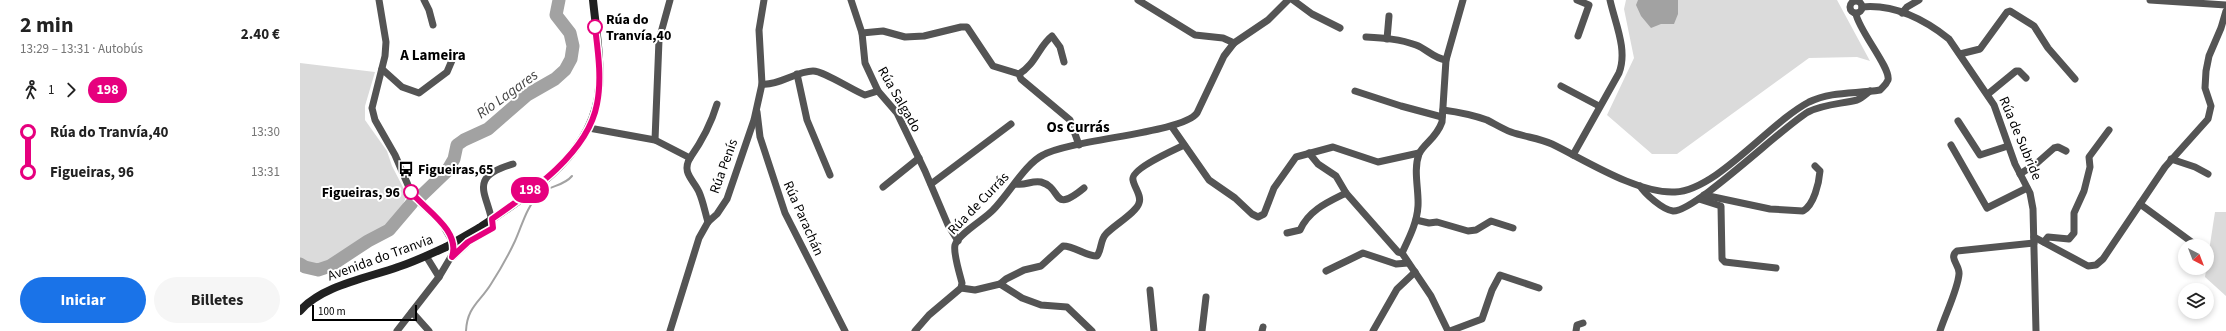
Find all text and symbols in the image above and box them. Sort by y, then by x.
text: 2 min [20,9,74,41]
place label: Rúa do Tranvía,40 [606,10,671,46]
marker: Rúa do Tranvía,40 [587,19,603,35]
text: 2.40 € [241,24,280,45]
text: 13:29 – 13:31 · Autobús [20,40,143,58]
district label: A Lameira [399,45,466,66]
street label: Rúa Salgado [872,63,926,136]
water label: Río Lagares [472,65,542,124]
icon: walk [20,79,42,101]
icon: forward [60,79,82,101]
text: 198 [96,80,119,100]
text: 1 [48,81,54,99]
street label: Rúa de Subride [1994,94,2047,183]
district label: Os Currás [1046,117,1110,138]
text: Rúa do Tranvía,40 [50,122,169,143]
text: 13:30 [251,123,280,141]
street label: Rúa Penís [705,136,743,197]
bus stop icon: Figueiras,65 [397,160,415,178]
place label: Figueiras,65 [418,160,493,180]
text: Figueiras, 96 [50,162,134,183]
text: 13:31 [251,163,280,181]
street label: Rúa de Currás [943,168,1014,240]
line badge: 198 [507,177,553,203]
street label: Rúa Parachán [778,178,829,259]
text: 198 [519,180,541,200]
place label: Figueiras, 96 [322,183,400,203]
marker: Figueiras, 96 [403,184,419,200]
street label: Avenida do Tranvia [325,230,436,286]
north arrow [2178,239,2214,275]
map controls [2178,239,2214,319]
button: Iniciar [20,277,146,323]
button: Billetes [154,277,280,323]
button: layers [2178,283,2214,319]
scale bar [312,303,417,322]
text: 100 m [318,304,346,319]

